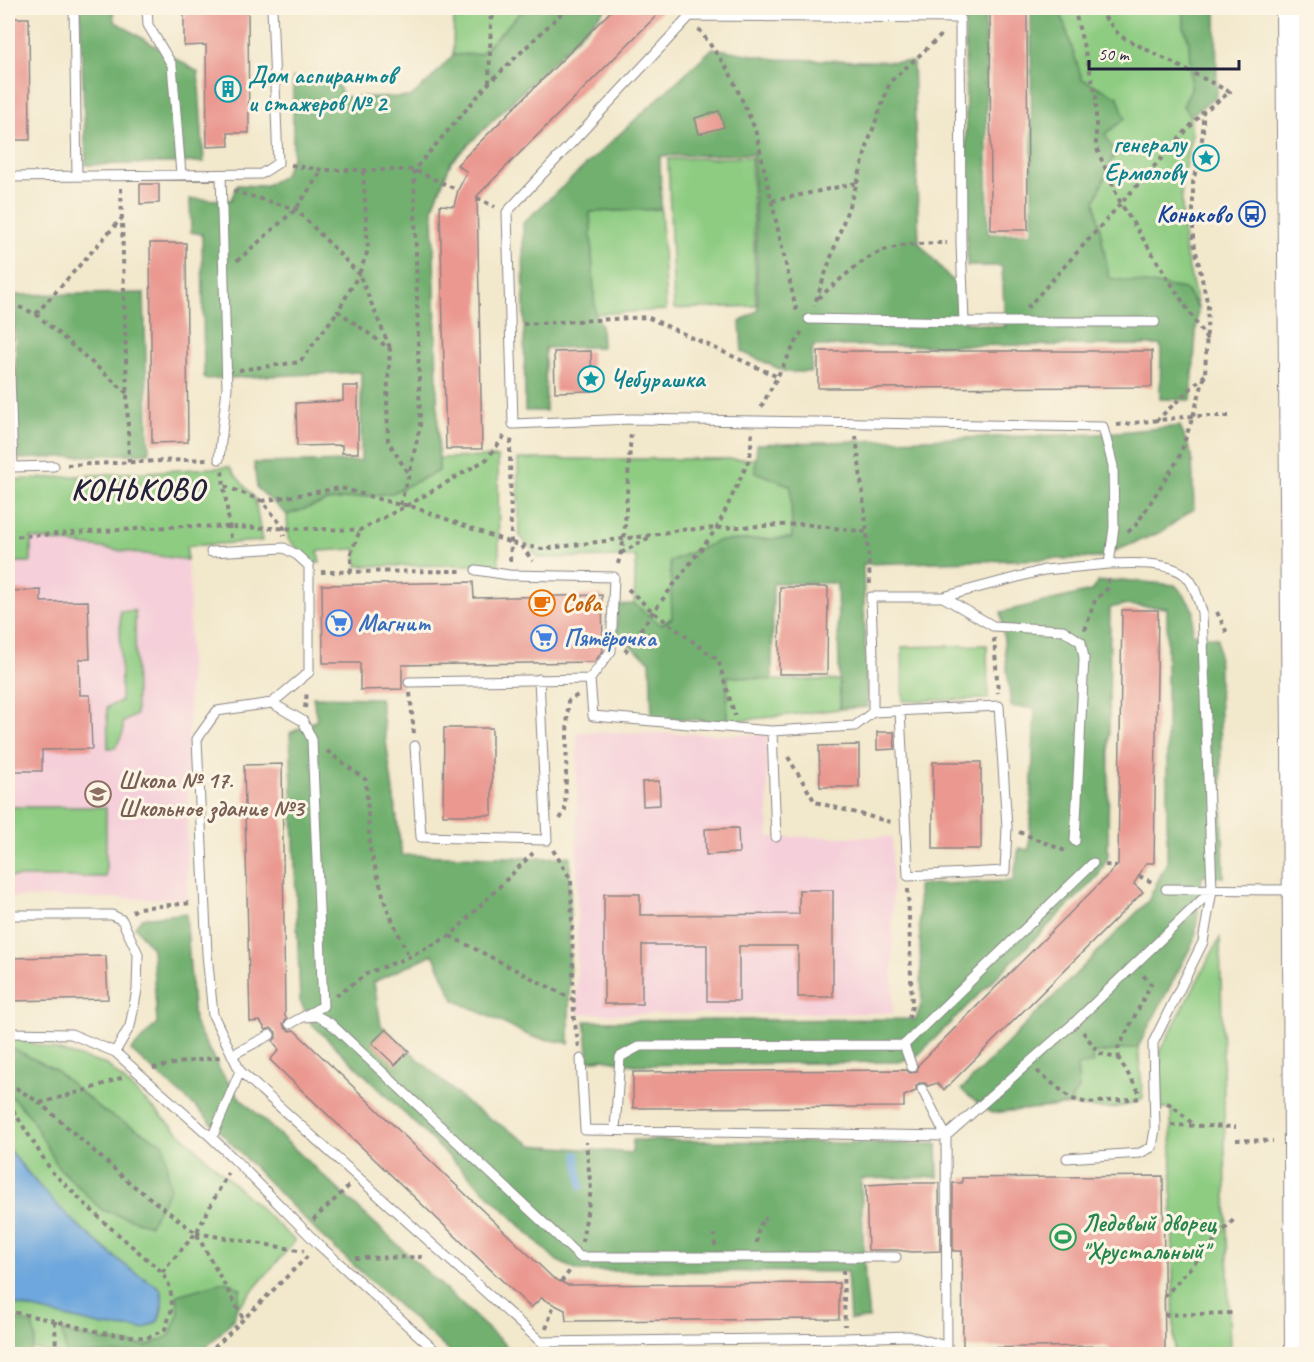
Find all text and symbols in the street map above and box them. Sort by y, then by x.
scale bar [1089,33,1239,71]
text: 50 m [1098,43,1131,65]
place label: Дом аспирантов и стажеров № 2 [248,60,401,118]
building icon: Дом аспирантов и стажеров № 2 [213,74,243,104]
place label: генералу Ермолову [1104,129,1189,187]
place icon: генералу Ермолову [1191,143,1221,173]
place label: Коньково [1157,199,1233,229]
bus stop icon: Коньково [1237,199,1267,229]
place icon: Чебурашка [576,364,606,394]
place label: Чебурашка [610,364,707,394]
district label: КОНЬКОВО [71,470,207,508]
cafe icon: Сова [527,588,557,618]
place label: Сова [562,588,603,618]
supermarket icon: Магнит [324,608,354,638]
place label: Магнит [358,608,431,638]
supermarket icon: Пятёрочка [529,623,559,653]
place label: Пятёрочка [564,623,657,653]
place label: Школа № 17. Школьное здание №3 [118,765,306,824]
school or university icon: Школа № 17. Школьное здание №3 [83,779,113,809]
place label: Ледовый дворец "Хрустальный" [1082,1208,1218,1266]
sports icon: Ледовый дворец "Хрустальный" [1048,1222,1078,1252]

